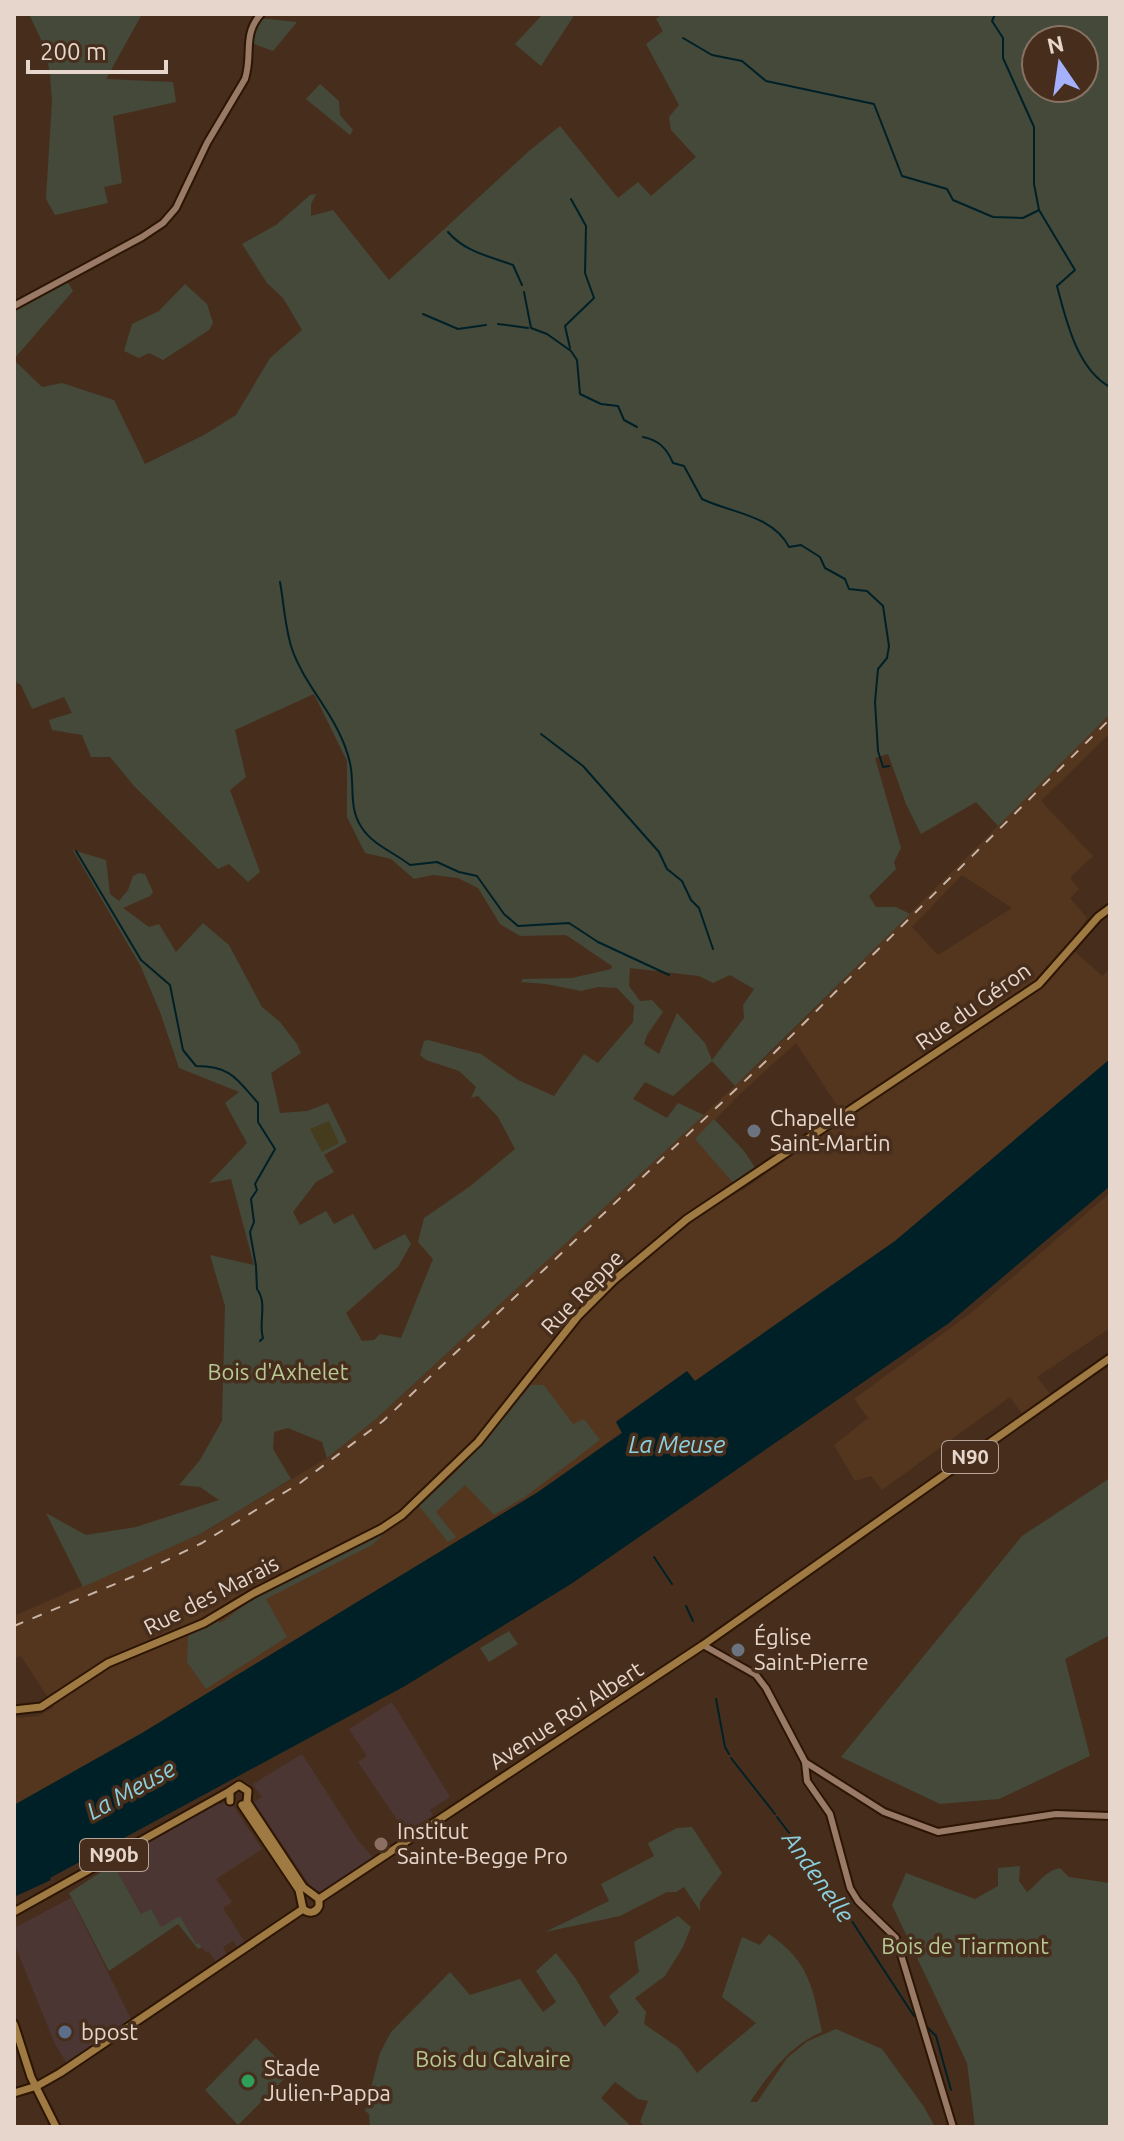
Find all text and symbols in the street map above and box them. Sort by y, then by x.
scale bar [28,24,166,74]
north arrow [1020,24,1100,104]
text: N [1045,30,1066,58]
text: 200 m [40,38,107,65]
street label: Rue du Géron [910,957,1035,1054]
place label: Chapelle Saint-Martin [770,1105,891,1155]
marker: Chapelle Saint-Martin [745,1122,763,1140]
street label: Rue Reppe [535,1244,628,1339]
park label: Bois d'Axhelet [208,1359,349,1384]
water label: La Meuse [629,1431,725,1458]
road number: N90 [942,1441,998,1473]
street label: Rue des Marais [139,1550,282,1639]
place label: Église Saint-Pierre [754,1623,869,1674]
marker: Église Saint-Pierre [729,1641,747,1659]
street label: Avenue Roi Albert [484,1655,648,1774]
water label: La Meuse [82,1754,180,1825]
place label: Institut Sainte-Begge Pro [397,1818,568,1868]
water label: Andenelle [777,1825,860,1928]
marker: Institut Sainte-Begge Pro [372,1835,390,1853]
road number: N90b [80,1839,148,1871]
park label: Bois de Tiarmont [881,1933,1049,1958]
place label: bpost [81,2019,138,2044]
marker: bpost [56,2023,74,2041]
park label: Bois du Calvaire [415,2046,571,2071]
place label: Stade Julien-Pappa [264,2055,391,2105]
marker: Stade Julien-Pappa [239,2072,257,2090]

